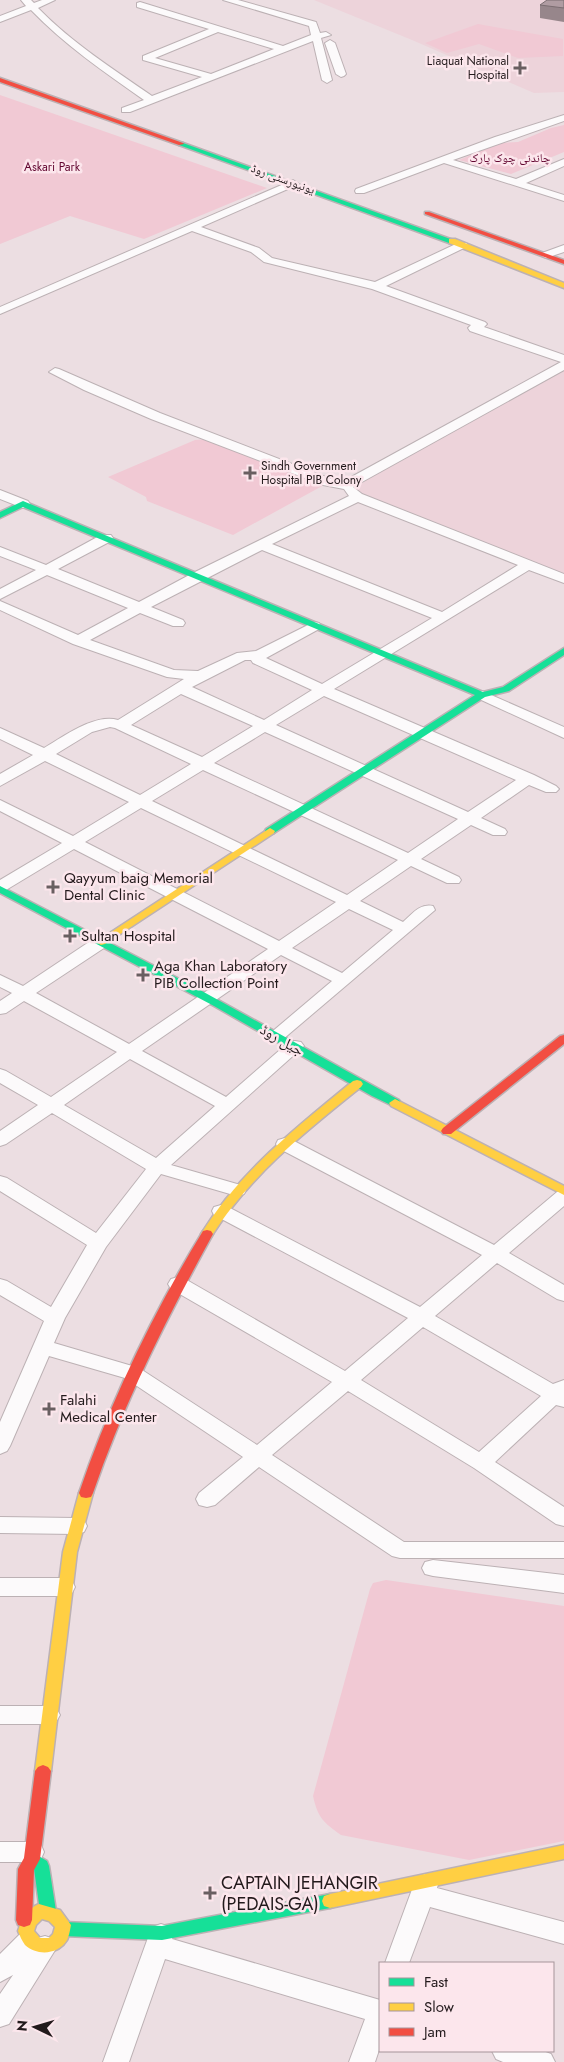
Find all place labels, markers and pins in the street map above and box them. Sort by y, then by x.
place label: Liaquat National Hospital [427,52,509,84]
marker: Liaquat National Hospital [513,61,527,75]
place label: Sindh Government Hospital PIB Colony [261,457,362,489]
marker: Sindh Government Hospital PIB Colony [243,466,257,480]
place label: Qayyum baig Memorial Dental Clinic [64,867,213,906]
marker: Qayyum baig Memorial Dental Clinic [46,880,60,894]
place label: Sultan Hospital [81,925,175,947]
marker: Sultan Hospital [63,929,77,943]
place label: Aga Khan Laboratory PIB Collection Point [154,955,288,994]
marker: Aga Khan Laboratory PIB Collection Point [136,968,150,982]
place label: Falahi Medical Center [60,1389,158,1428]
marker: Falahi Medical Center [42,1402,56,1416]
place label: CAPTAIN JEHANGIR (PEDAIS-GA) [221,1870,378,1917]
marker: CAPTAIN JEHANGIR (PEDAIS-GA) [203,1886,217,1900]

